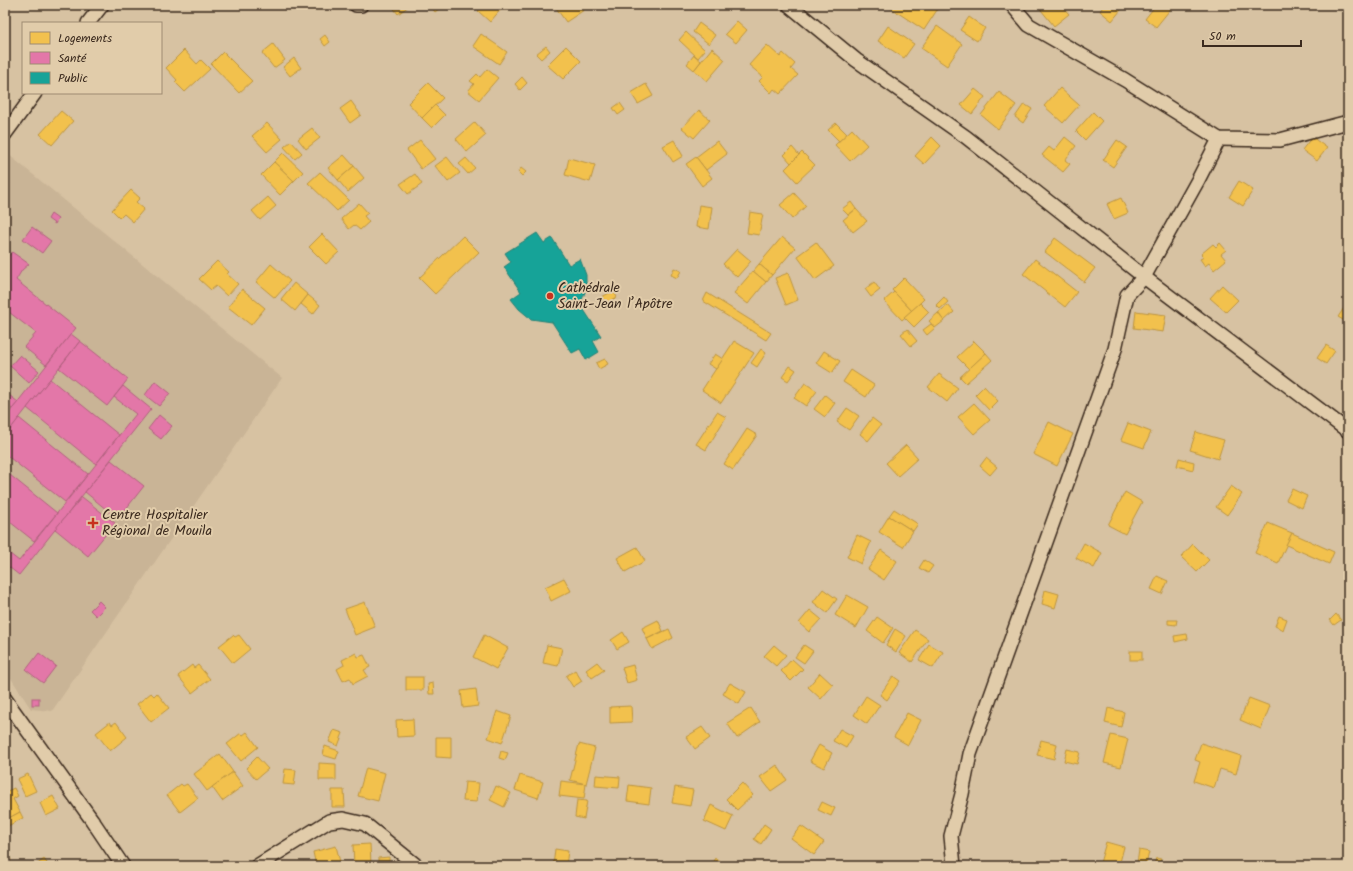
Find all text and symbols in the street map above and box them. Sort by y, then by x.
legend [22,22,162,94]
scale bar [1203,22,1301,48]
text: 50 m [1209,27,1236,46]
text: Logements [58,29,112,48]
text: Santé [58,49,87,68]
text: Public [58,69,88,88]
place label: Cathédrale Saint-Jean l’Apôtre [558,277,673,315]
marker: Cathédrale Saint-Jean l’Apôtre [545,291,555,301]
place label: Centre Hospitalier Régional de Mouila [102,504,212,542]
marker: Centre Hospitalier Régional de Mouila [87,517,99,529]

